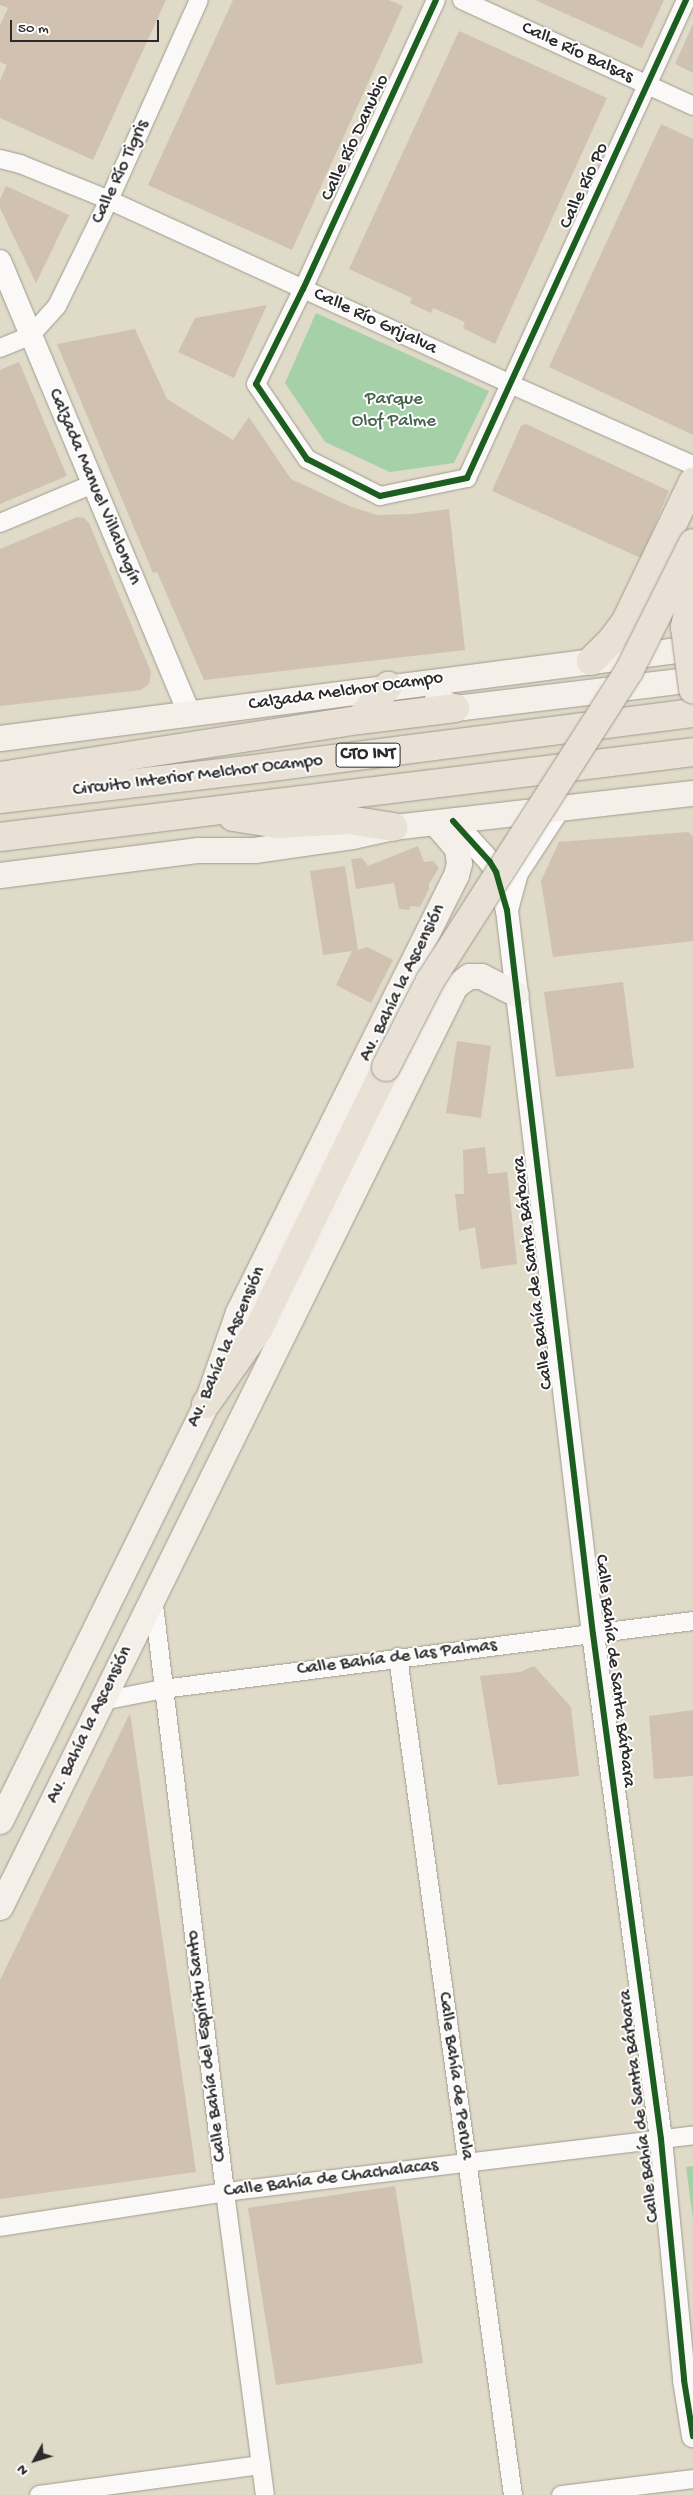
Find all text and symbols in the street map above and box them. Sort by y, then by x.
scale bar [12,10,161,42]
street label: Calle Río Balsas [517,17,637,89]
text: 50 m [18,20,49,38]
street label: Calle Río Danubio [317,71,395,205]
street label: Calle Río Tigris [87,116,155,228]
street label: Calle Río Po [555,139,615,233]
street label: Calle Río Grijalva [309,283,441,361]
street label: Calzada Manuel Villalongín [42,385,146,589]
park label: Parque Olof Palme [352,389,436,433]
street label: Calzada Melchor Ocampo [247,667,445,717]
road number: CTO INT [336,740,400,770]
street label: Circuito Interior Melchor Ocampo [72,749,324,803]
street label: Av. Bahía la Ascensión [355,901,451,1065]
street label: Calle Bahía de Santa Bárbara [508,1155,560,1391]
street label: Av. Bahía la Ascensión [183,1263,271,1431]
street label: Calle Bahía de Santa Bárbara [588,1553,640,1789]
street label: Calle Bahía de las Palmas [296,1634,498,1682]
street label: Av. Bahía la Ascensión [42,1643,138,1807]
street label: Calle Bahía del Espíritu Santo [181,1929,233,2163]
street label: Calle Bahía de Santa Bárbara [614,1988,666,2224]
street label: Calle Bahía de Perula [432,1991,478,2161]
street label: Calle Bahía de Chachalacas [223,2155,439,2203]
north arrow [10,2435,60,2485]
text: N [13,2461,32,2479]

